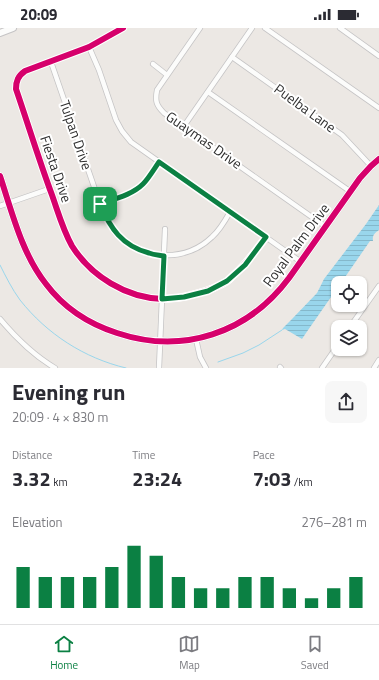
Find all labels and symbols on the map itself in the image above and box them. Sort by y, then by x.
street label: Puelba Lane [270,78,341,137]
street label: Tulpan Drive [55,97,98,172]
street label: Guaymas Drive [162,106,247,174]
street label: Fiesta Drive [35,132,78,205]
pin [83,187,117,221]
street label: Royal Palm Drive [257,199,334,291]

